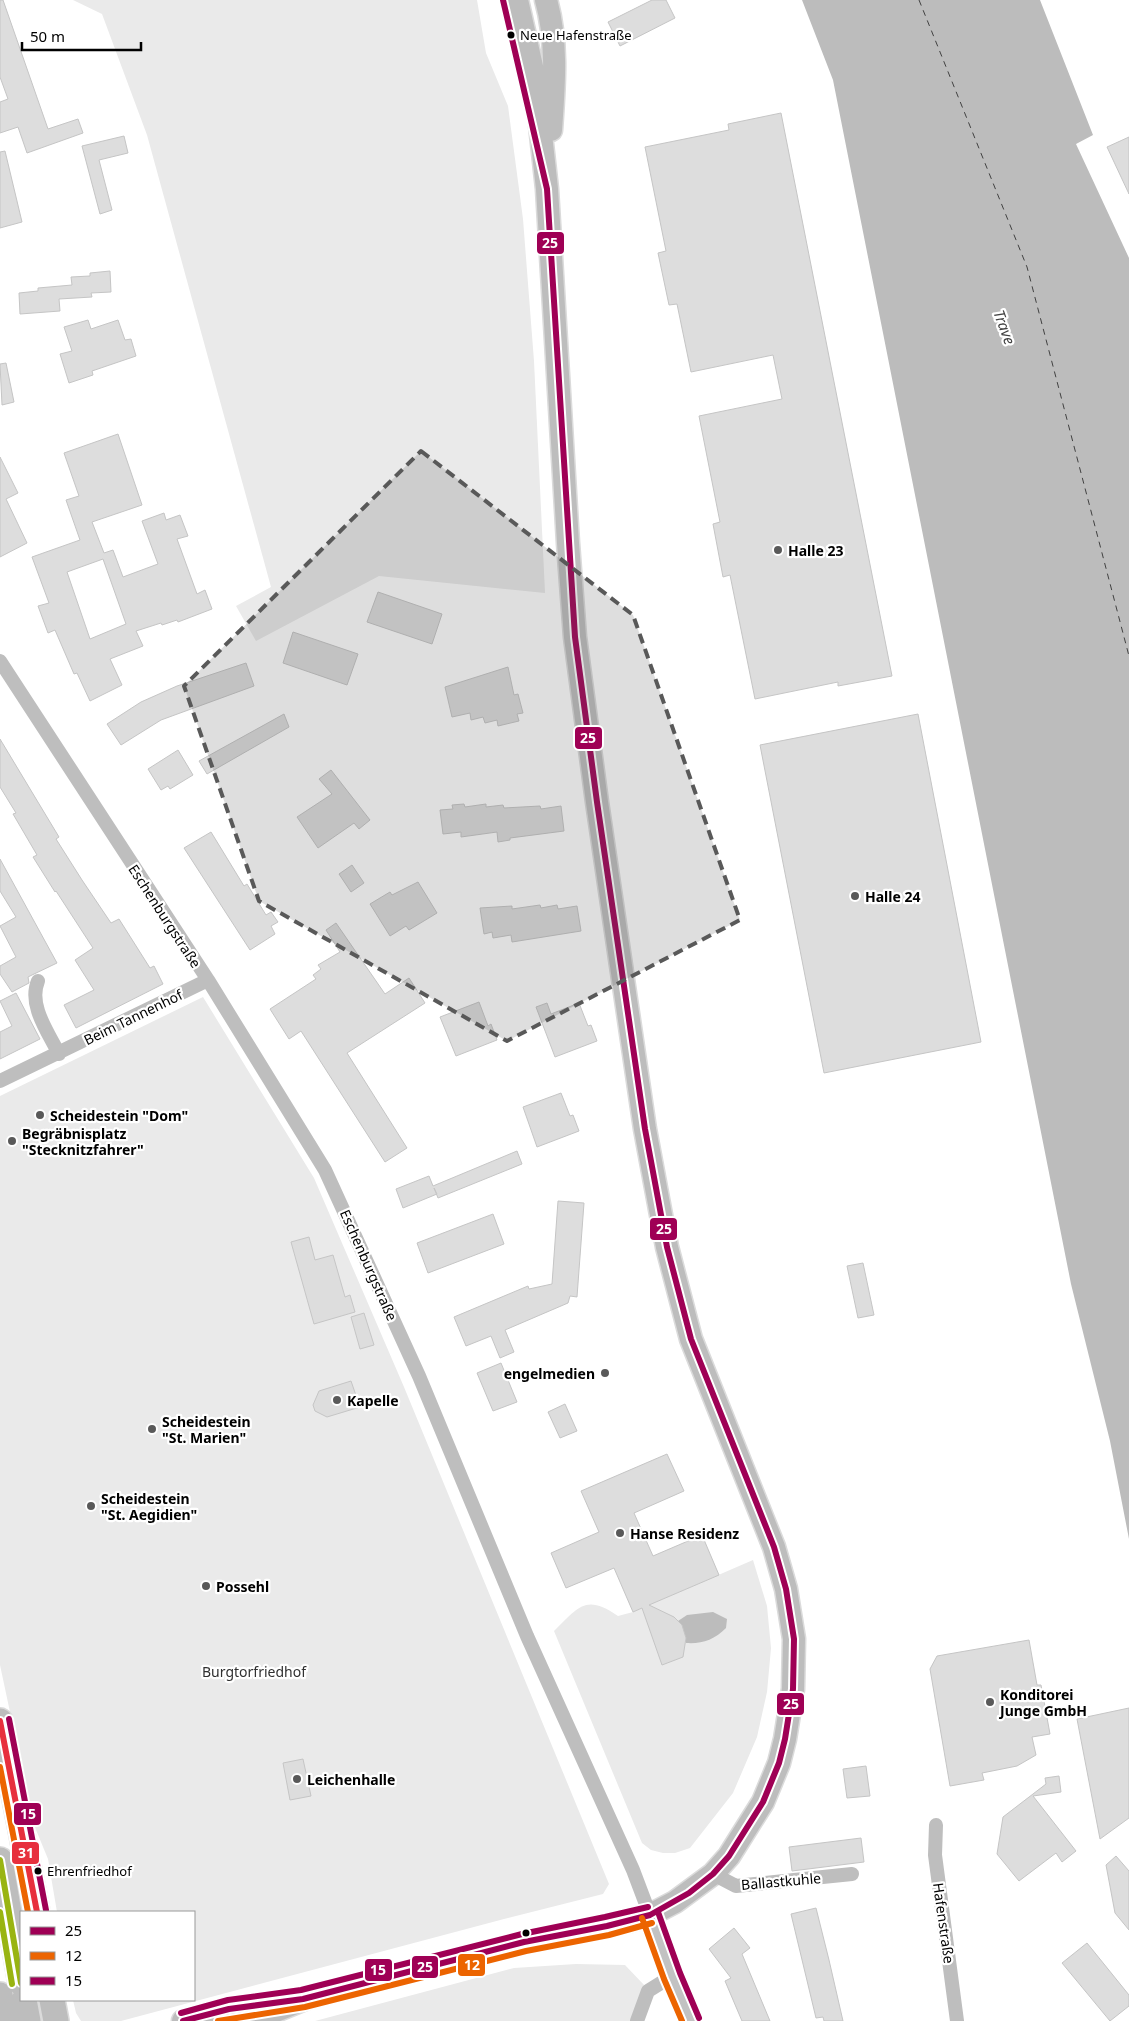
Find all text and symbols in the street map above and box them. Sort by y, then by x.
scale bar [22,20,141,52]
text: 50 m [30,26,65,46]
place label: Neue Hafenstraße [520,26,632,44]
marker: Neue Hafenstraße [506,30,516,40]
line badge: 25 [536,231,565,255]
text: 25 [542,233,558,252]
water label: Trave [990,307,1021,348]
place label: Halle 23 [788,541,843,560]
marker: Halle 23 [772,544,784,556]
line badge: 25 [574,726,603,750]
text: 25 [580,728,596,747]
street label: Eschenburgstraße [124,861,206,971]
place label: Halle 24 [865,887,920,906]
marker: Halle 24 [849,890,861,902]
street label: Beim Tannenhof [80,984,187,1049]
place label: Scheidestein "Dom" [50,1106,188,1125]
marker: Scheidestein "Dom" [34,1109,46,1121]
place label: Begräbnisplatz "Stecknitzfahrer" [22,1124,144,1159]
marker: Begräbnisplatz "Stecknitzfahrer" [6,1135,18,1147]
street label: Eschenburgstraße [336,1206,402,1324]
line badge: 25 [649,1217,678,1241]
text: 25 [656,1219,672,1238]
place label: engelmedien [504,1364,595,1383]
marker: engelmedien [599,1367,611,1379]
place label: Kapelle [347,1391,399,1410]
marker: Kapelle [331,1394,343,1406]
place label: Scheidestein "St. Marien" [162,1412,251,1447]
marker: Scheidestein "St. Marien" [146,1423,158,1435]
place label: Scheidestein "St. Aegidien" [101,1489,197,1524]
marker: Scheidestein "St. Aegidien" [85,1500,97,1512]
place label: Hanse Residenz [630,1524,739,1543]
marker: Hanse Residenz [614,1527,626,1539]
place label: Possehl [216,1577,269,1596]
marker: Possehl [200,1580,212,1592]
park label: Burgtorfriedhof [202,1662,307,1681]
place label: Konditorei Junge GmbH [998,1685,1087,1720]
line badge: 25 [776,1692,805,1716]
text: 25 [783,1694,799,1713]
marker: Konditorei Junge GmbH [984,1696,996,1708]
place label: Leichenhalle [307,1770,395,1789]
marker: Leichenhalle [291,1773,303,1785]
line badge: 15 [13,1802,42,1826]
text: 15 [20,1804,36,1823]
line badge: 31 [11,1841,40,1865]
text: 31 [18,1843,34,1862]
place label: Ehrenfriedhof [47,1862,133,1880]
marker: Ehrenfriedhof [33,1866,43,1876]
street label: Ballastkuhle [740,1868,822,1894]
street label: Hafenstraße [929,1881,959,1965]
legend [20,1911,195,2001]
text: 25 [65,1920,82,1940]
unlabelled marker [521,1928,531,1938]
text: 12 [65,1945,82,1965]
line badge: 12 [457,1953,486,1977]
line badge: 25 [411,1955,439,1979]
text: 12 [464,1955,480,1974]
text: 25 [417,1957,433,1976]
line badge: 15 [364,1958,393,1982]
text: 15 [370,1960,386,1979]
text: 15 [65,1970,82,1990]

